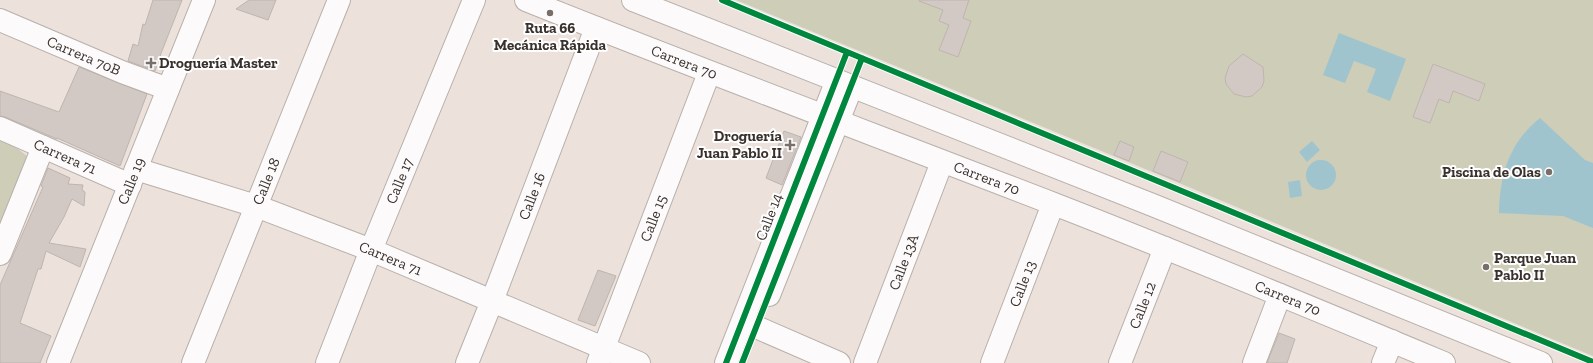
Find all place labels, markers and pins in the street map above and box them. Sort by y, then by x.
marker: Ruta 66 Mecánica Rápida [545,8,555,18]
place label: Ruta 66 Mecánica Rápida [494,19,607,54]
place label: Droguería Master [159,54,278,72]
marker: Droguería Master [146,58,156,68]
place label: Droguería Juan Pablo II [697,127,782,162]
marker: Droguería Juan Pablo II [785,140,795,150]
place label: Piscina de Olas [1442,163,1541,181]
marker: Piscina de Olas [1544,167,1554,177]
place label: Parque Juan Pablo II [1494,249,1576,284]
marker: Parque Juan Pablo II [1481,262,1491,272]

